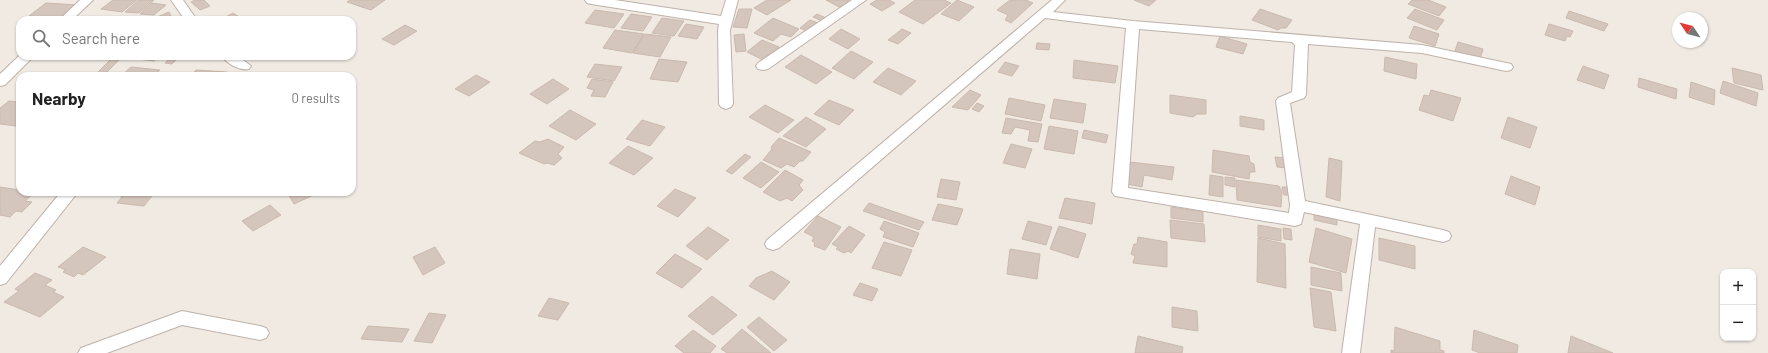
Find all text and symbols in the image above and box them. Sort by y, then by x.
north arrow [1672,12,1708,48]
search box [16,16,356,60]
icon: search [30,27,52,49]
text: Search here [62,29,140,47]
text: Nearby [32,88,86,108]
text: 0 results [291,90,340,106]
map controls [1720,269,1756,341]
button: + [1720,269,1756,305]
button: − [1720,305,1756,341]

